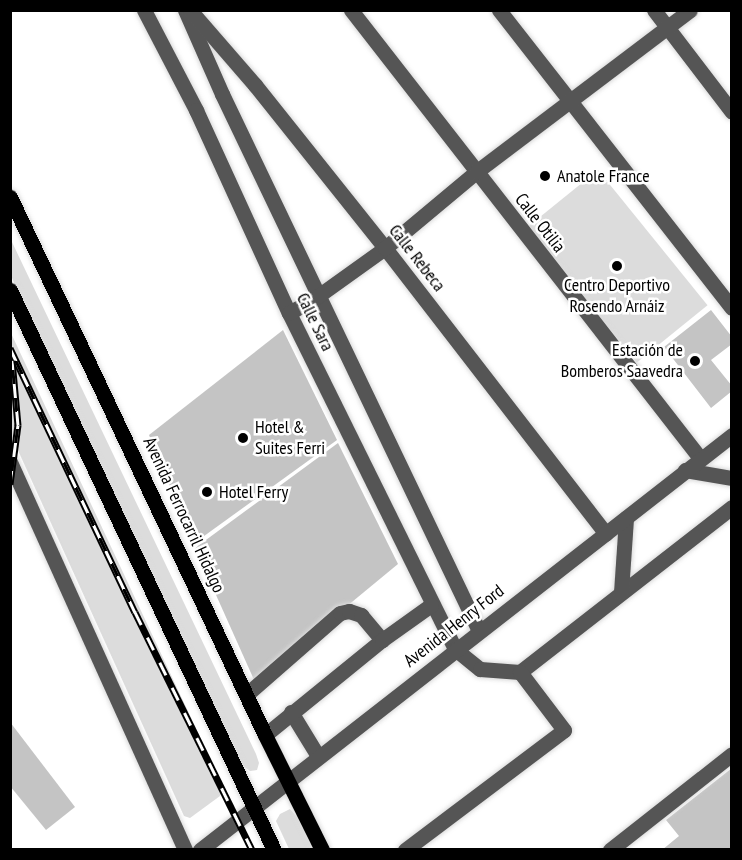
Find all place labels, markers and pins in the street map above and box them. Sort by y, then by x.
place label: Anatole France [557,165,650,187]
marker: Anatole France [538,169,552,183]
marker: Centro Deportivo Rosendo Arnáiz [610,259,624,273]
place label: Centro Deportivo Rosendo Arnáiz [564,275,670,318]
place label: Estación de Bomberos Saavedra [561,340,683,382]
marker: Estación de Bomberos Saavedra [688,354,702,368]
place label: Hotel & Suites Ferri [255,417,325,460]
marker: Hotel & Suites Ferri [236,431,250,445]
place label: Hotel Ferry [219,481,288,503]
marker: Hotel Ferry [200,485,214,499]

